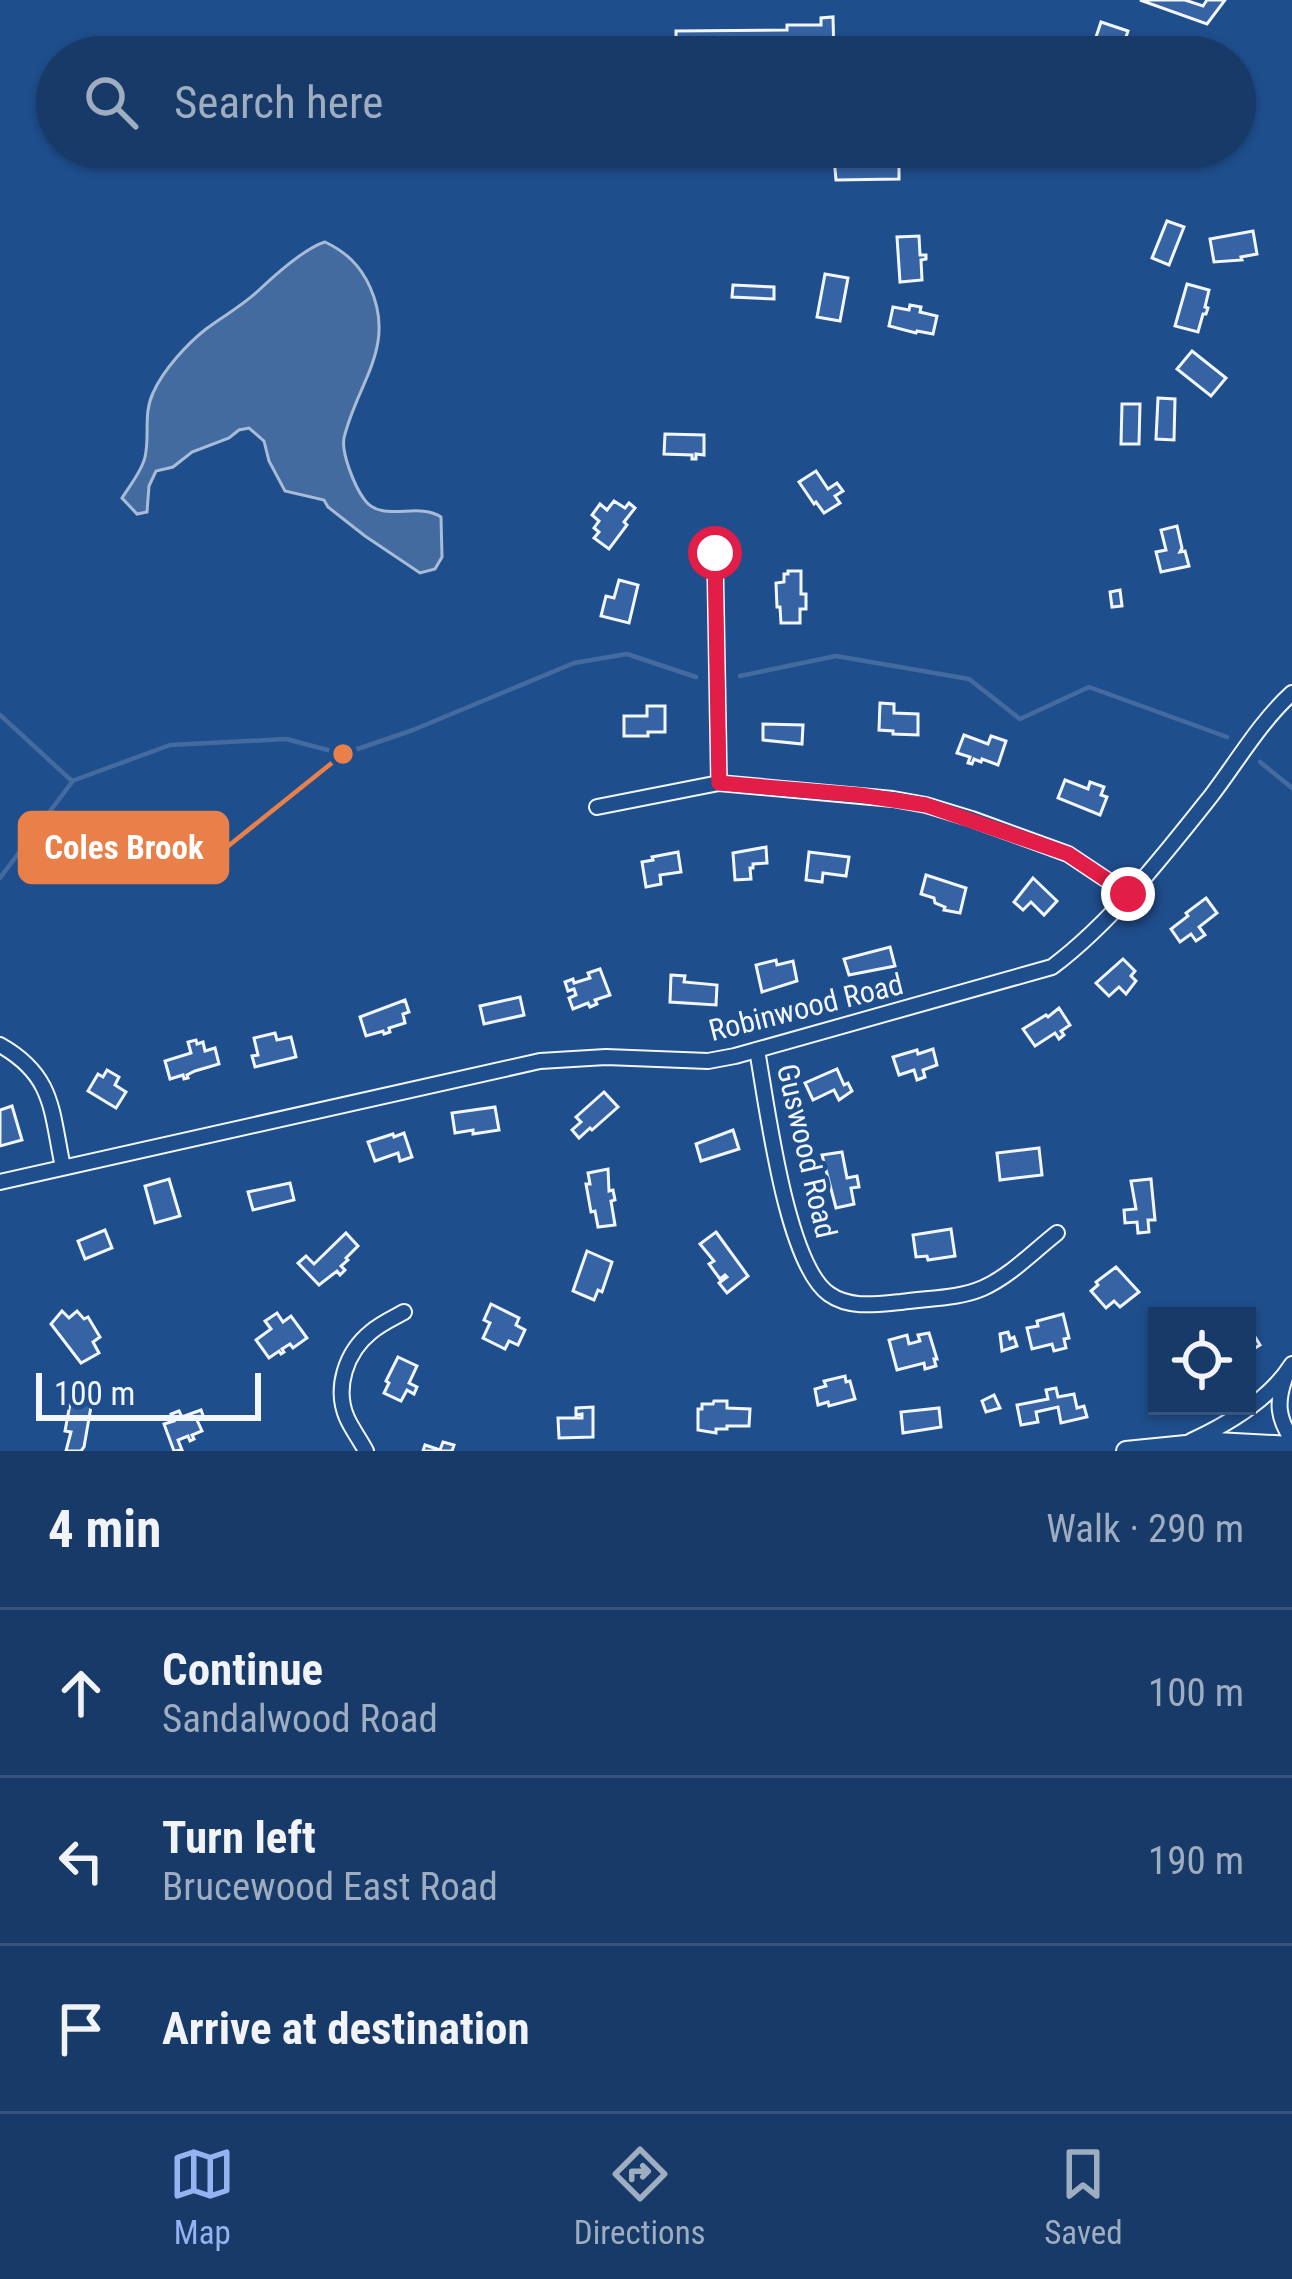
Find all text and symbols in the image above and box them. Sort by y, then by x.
search box [36,36,1256,168]
icon: search [78,69,144,135]
text: Search here [174,76,383,129]
route start [688,526,742,580]
callout: Coles Brook [20,813,227,882]
text: Coles Brook [44,828,204,867]
route end [1101,867,1155,921]
street label: Robinwood Road [705,966,907,1048]
street label: Guswood Road [770,1061,844,1241]
map controls [1148,1307,1256,1415]
button: locate [1148,1307,1256,1415]
scale bar [36,1367,261,1420]
text: 100 m [54,1374,135,1413]
text: 4 min [48,1500,161,1559]
text: Walk · 290 m [1046,1506,1244,1552]
text: Continue [162,1643,323,1696]
icon: ahead [48,1660,114,1726]
text: 100 m [1148,1670,1244,1716]
text: Sandalwood Road [162,1696,438,1742]
text: Turn left [162,1811,316,1864]
icon: left [48,1828,114,1894]
text: 190 m [1148,1838,1244,1884]
text: Brucewood East Road [162,1864,498,1910]
icon: arrive [48,1996,114,2062]
text: Arrive at destination [162,2002,530,2055]
tab: Map [169,2141,235,2252]
tab: Directions [574,2141,706,2252]
tab: Saved [1044,2141,1123,2252]

